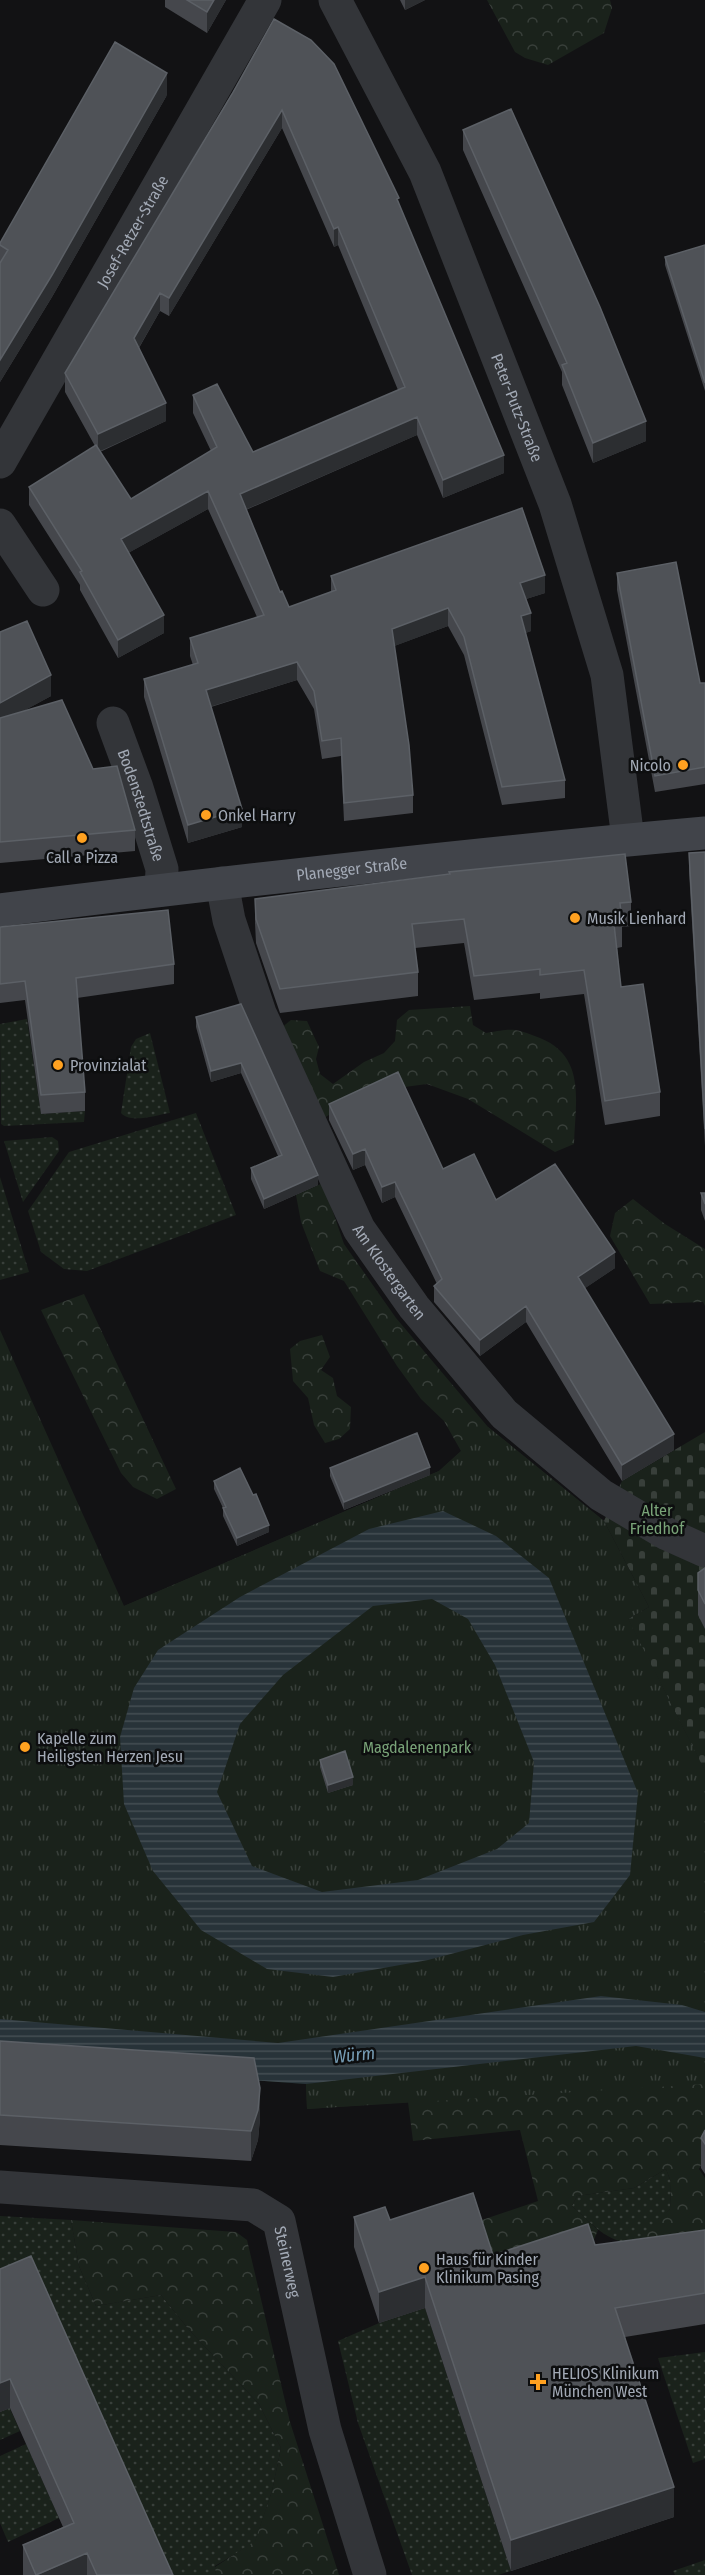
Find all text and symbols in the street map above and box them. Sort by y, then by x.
street label: Josef-Retzer-Straße [93,172,172,291]
street label: Peter-Putz-Straße [487,350,547,465]
street label: Bodenstedtstraße [114,746,169,864]
place label: Nicolo [630,756,671,775]
marker: Nicolo [676,758,690,772]
place label: Onkel Harry [218,806,296,825]
marker: Onkel Harry [199,808,213,822]
marker: Call a Pizza [75,831,89,845]
place label: Call a Pizza [46,848,118,867]
street label: Planegger Straße [295,853,408,884]
place label: Musik Lienhard [587,909,686,928]
marker: Musik Lienhard [568,911,582,925]
place label: Provinzialat [70,1056,147,1075]
marker: Provinzialat [51,1058,65,1072]
street label: Am Klostergarten [349,1221,430,1324]
park label: Alter Friedhof [630,1501,685,1538]
place label: Kapelle zum Heiligsten Herzen Jesu [37,1729,183,1766]
park label: Magdalenenpark [363,1738,472,1757]
marker: Kapelle zum Heiligsten Herzen Jesu [18,1740,32,1754]
water label: Würm [332,2042,376,2068]
street label: Steinerweg [271,2224,305,2300]
place label: Haus für Kinder Klinikum Pasing [436,2250,540,2287]
marker: Haus für Kinder Klinikum Pasing [417,2261,431,2275]
place label: HELIOS Klinikum München West [552,2364,659,2401]
marker: HELIOS Klinikum München West [529,2373,547,2391]

